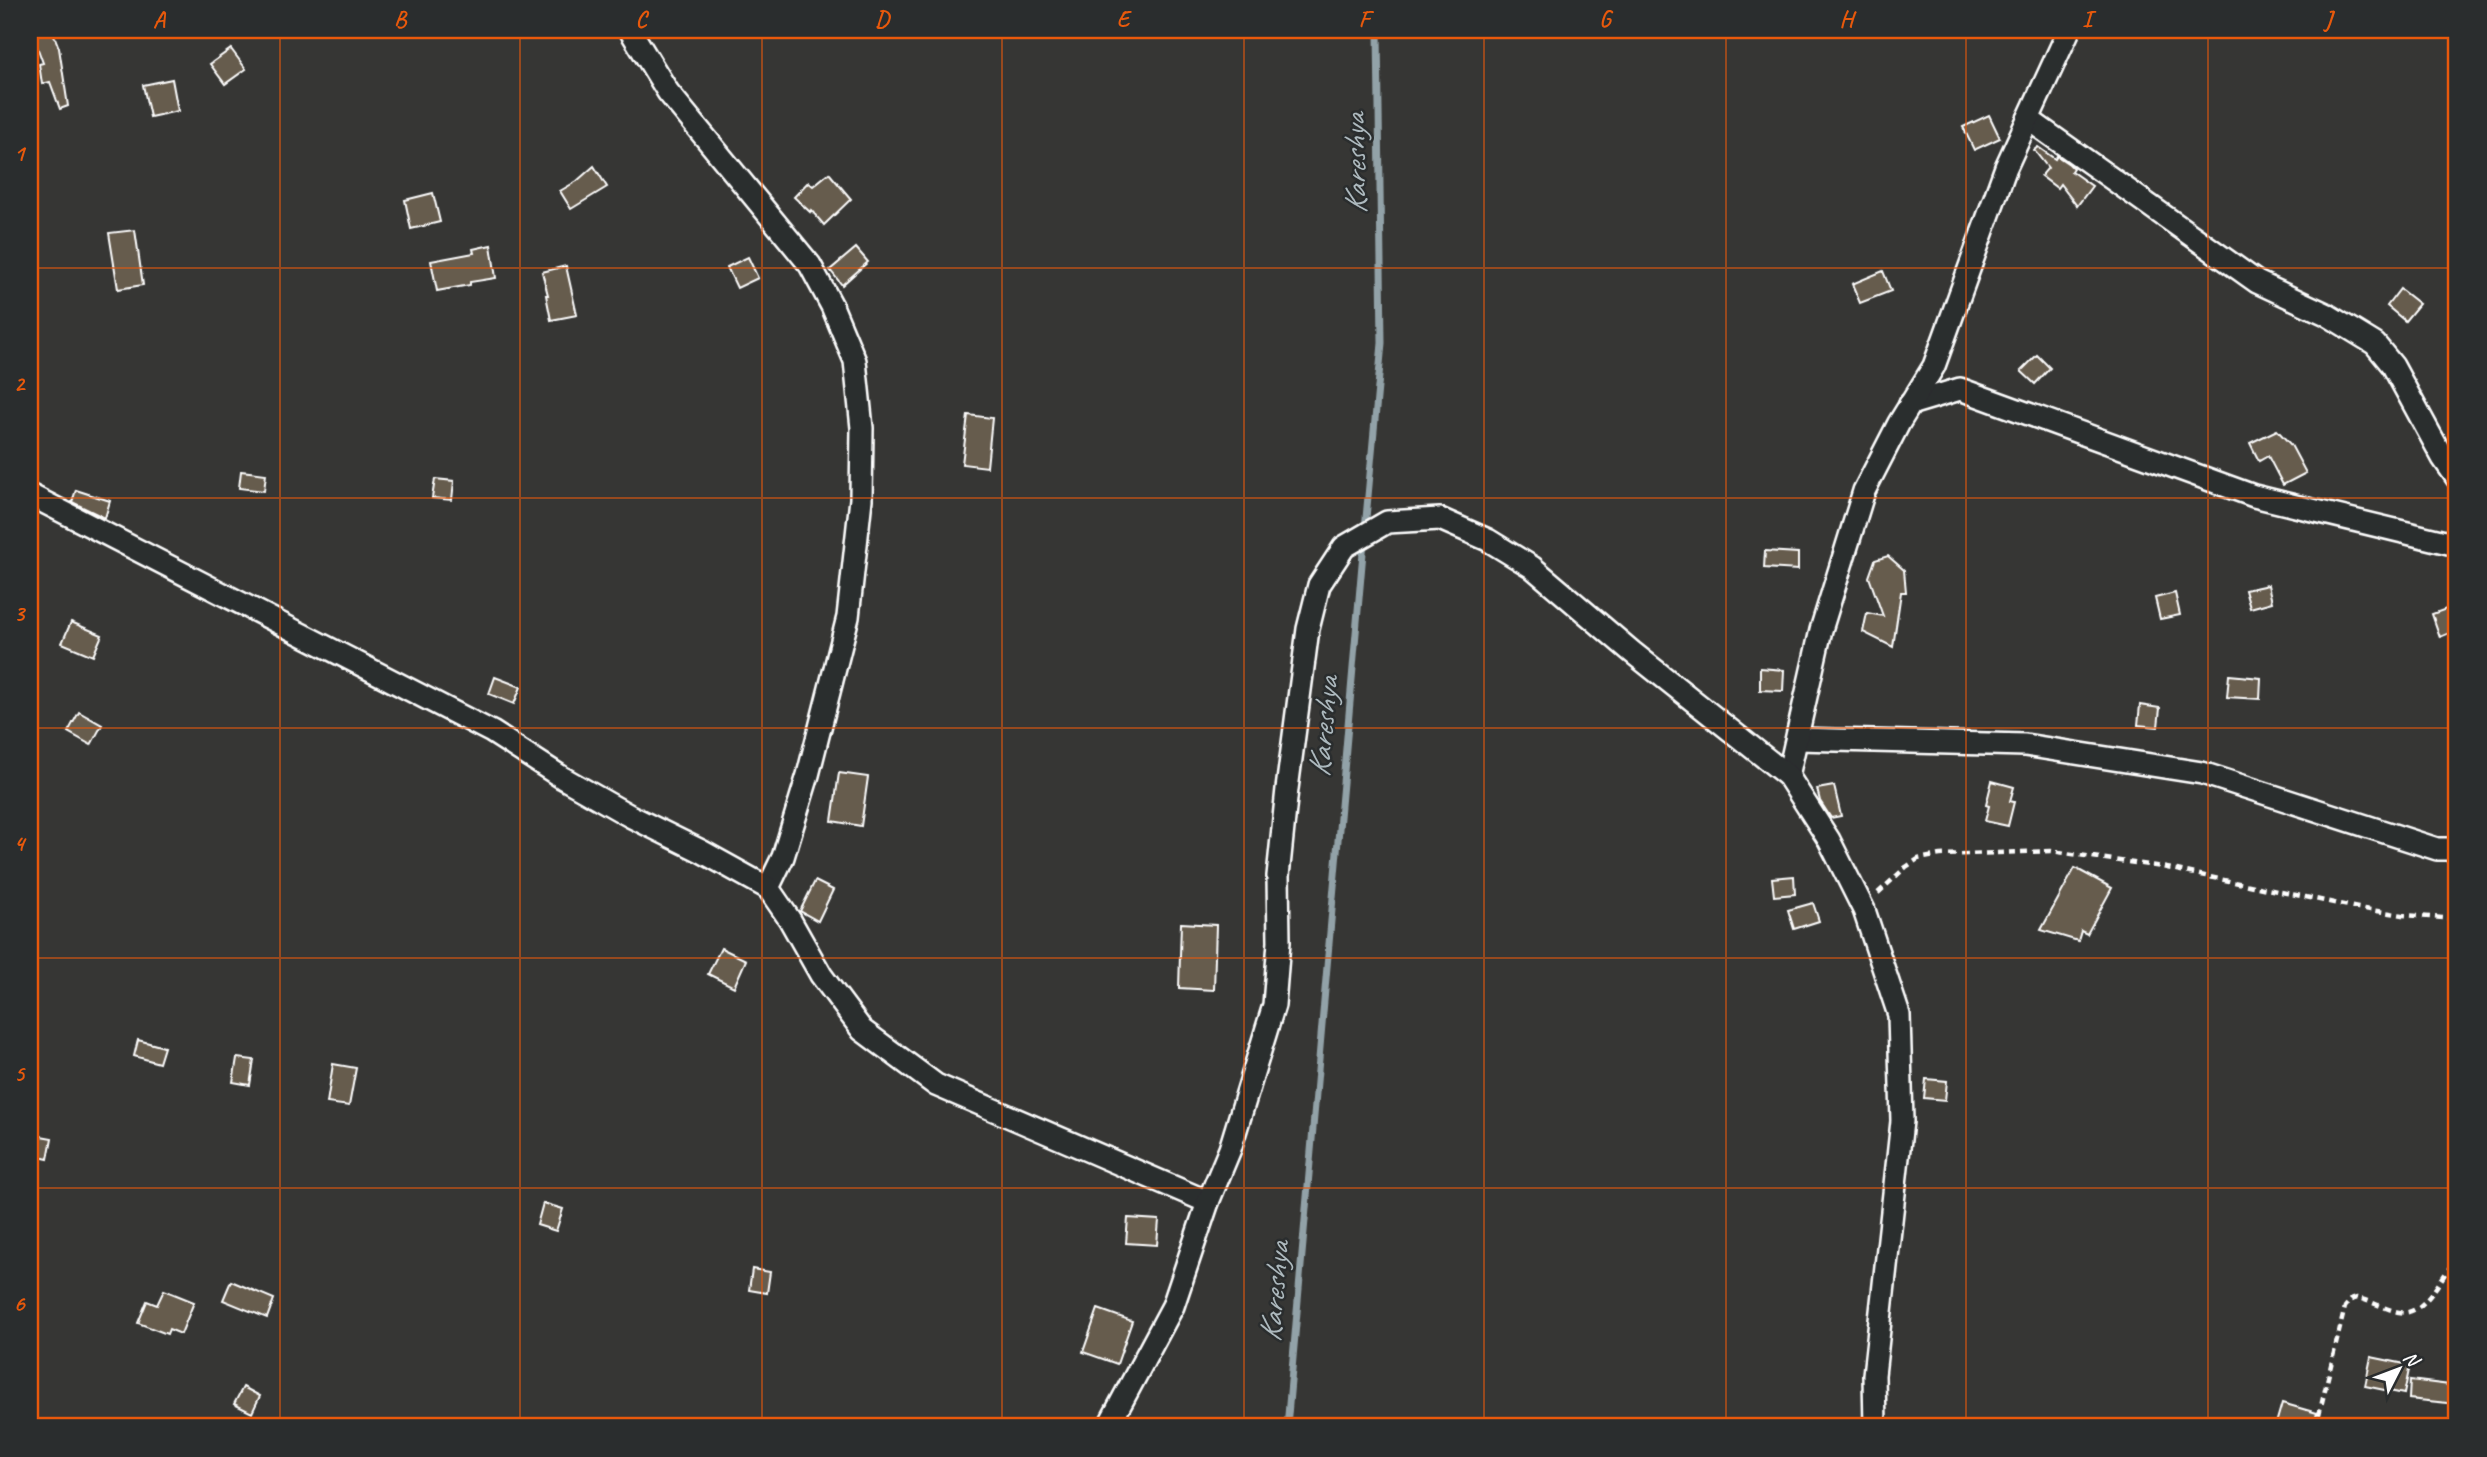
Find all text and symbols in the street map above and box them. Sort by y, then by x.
text: A [153,5,167,34]
text: B [394,5,408,34]
text: C [636,5,650,34]
text: D [875,5,891,34]
text: E [1117,5,1133,34]
text: F [1359,5,1375,34]
text: G [1599,5,1614,34]
text: H [1839,5,1857,34]
text: I [2082,5,2097,34]
text: J [2322,5,2335,34]
water label: Kareshya [1334,110,1376,214]
text: 1 [14,139,27,168]
text: 2 [14,369,27,398]
text: 3 [14,599,27,628]
water label: Kareshya [1298,672,1348,779]
text: 4 [14,829,27,858]
text: 5 [14,1059,26,1088]
water label: Kareshya [1249,1237,1299,1344]
text: 6 [14,1289,27,1318]
north arrow [2364,1334,2434,1404]
text: N [2398,1346,2426,1373]

